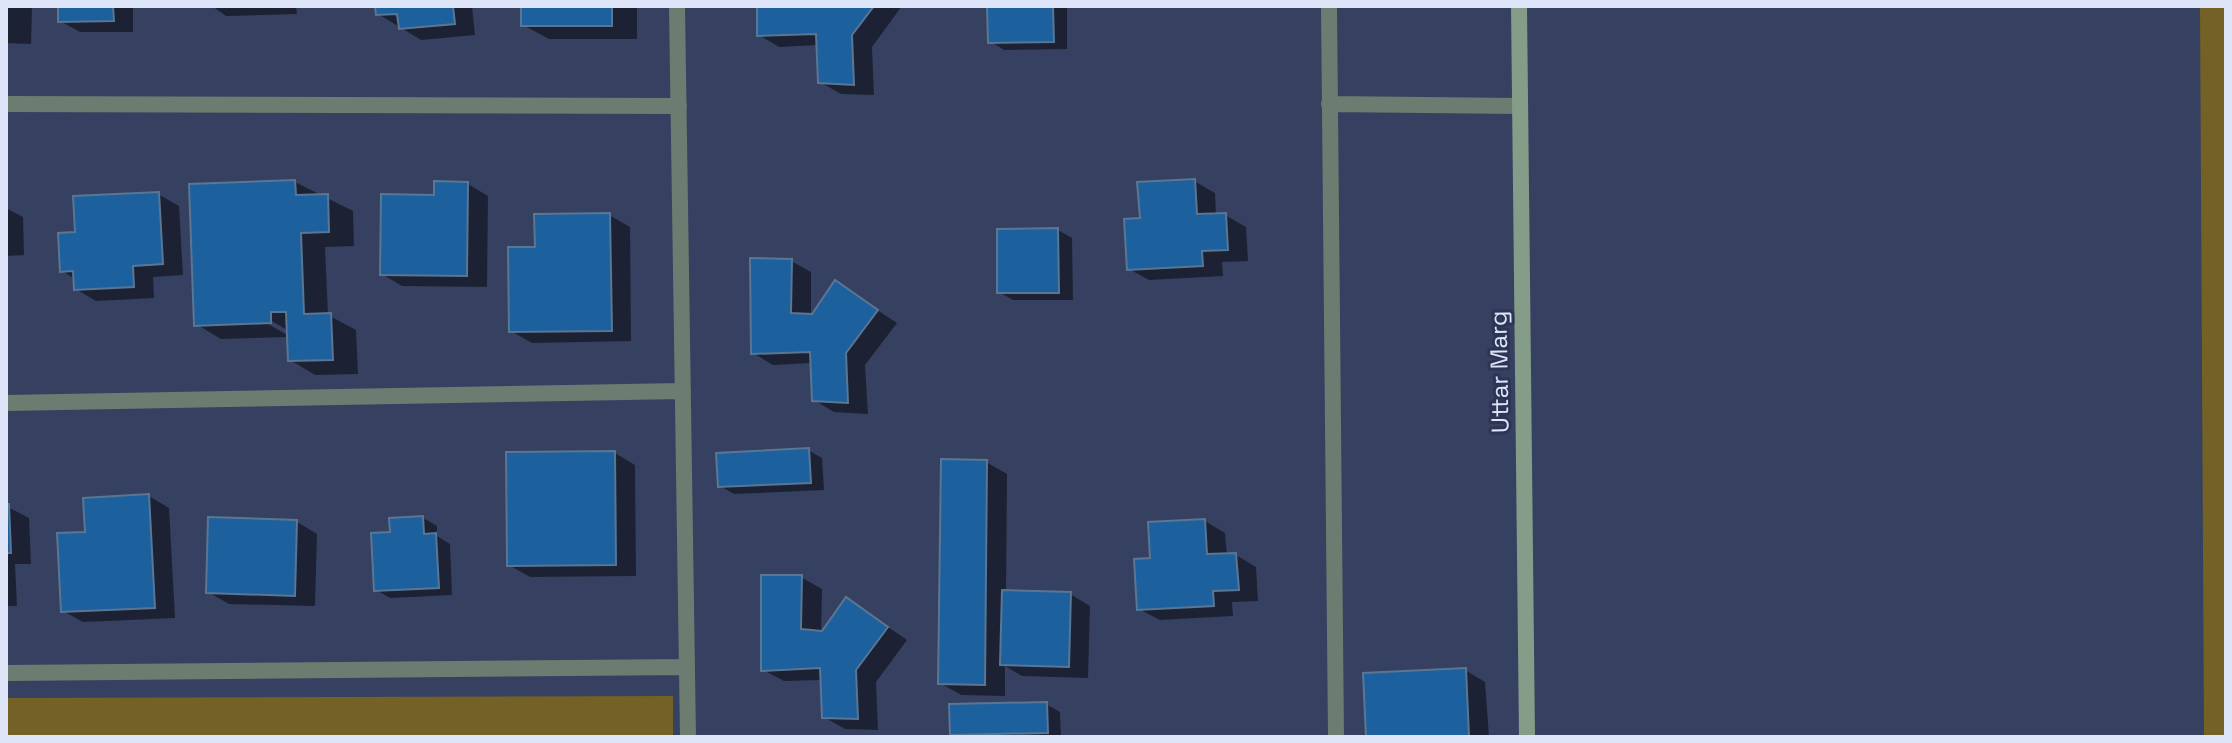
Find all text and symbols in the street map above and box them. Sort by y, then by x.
street label: Uttar Marg [1482,311,1516,433]

